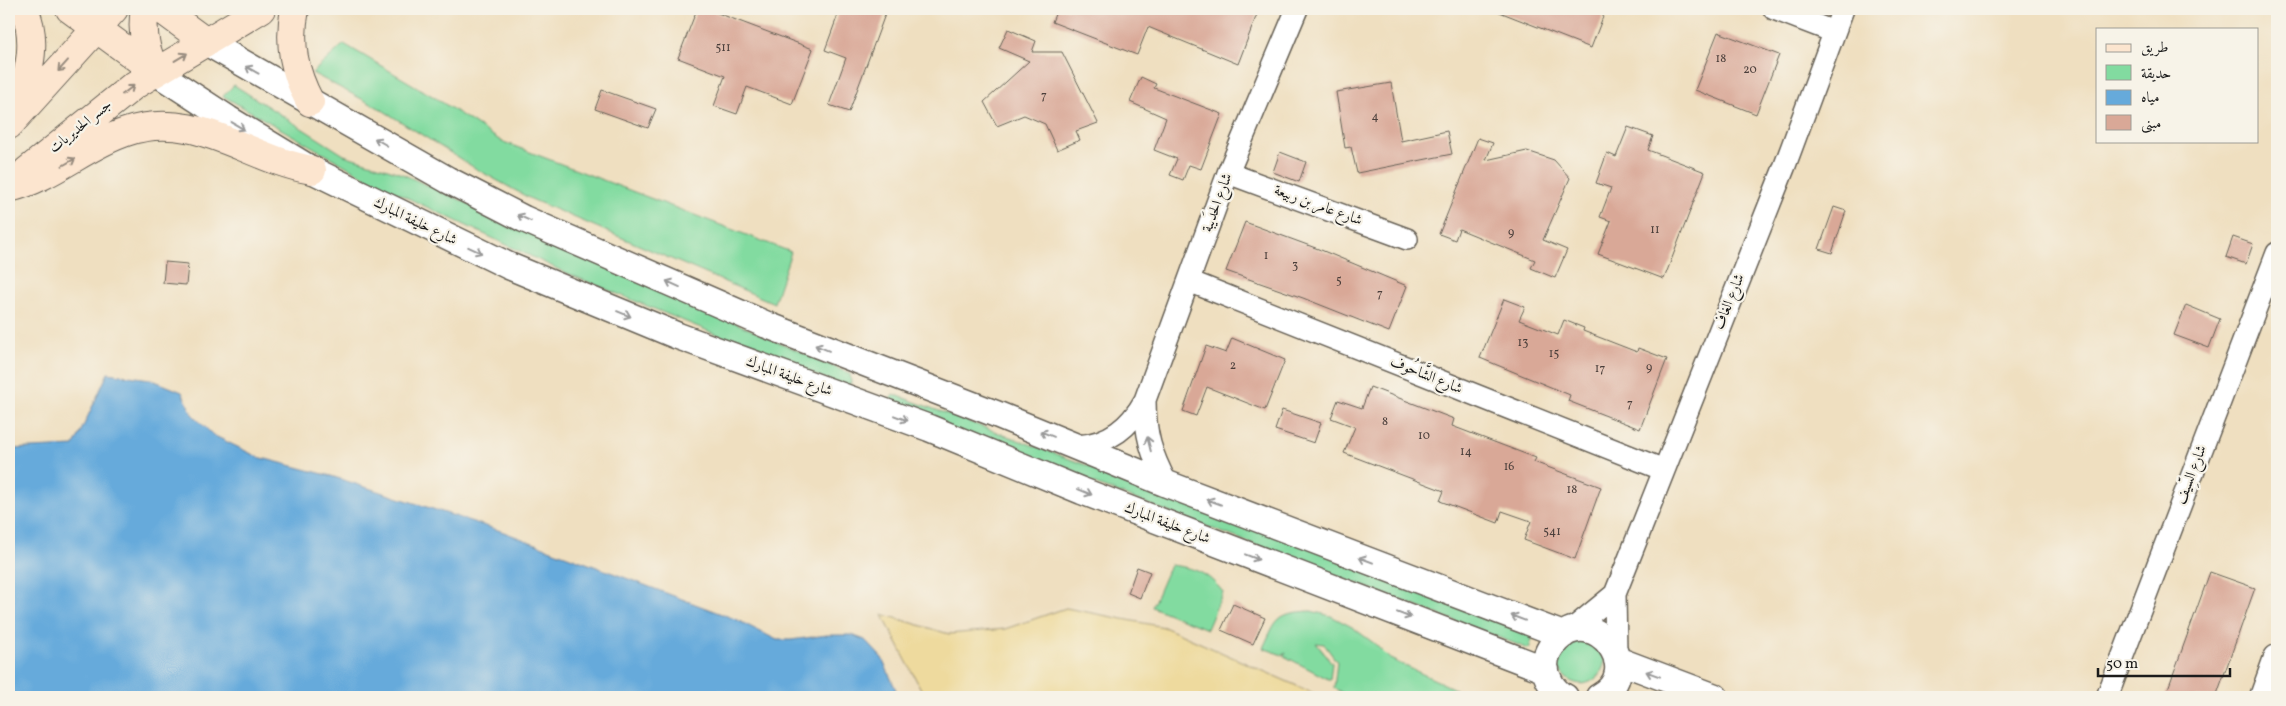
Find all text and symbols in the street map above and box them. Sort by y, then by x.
legend [2096,28,2258,142]
text: طريق [2141,38,2168,59]
house number: 511 [715,40,731,56]
house number: 18 [1716,51,1726,67]
one-way arrow [173,52,187,62]
one-way arrow [57,59,69,72]
house number: 20 [1743,62,1757,78]
text: حديقة [2141,64,2171,85]
one-way arrow [245,65,260,74]
one-way arrow [121,85,135,95]
house number: 7 [1041,88,1047,104]
text: مياه [2141,88,2159,109]
street label: جسر الحديريات [45,95,117,159]
house number: 4 [1371,109,1379,125]
text: مبنى [2141,114,2161,135]
one-way arrow [231,121,245,131]
one-way arrow [374,137,388,147]
one-way arrow [62,156,76,166]
street label: شارع الحدَيبة [1196,170,1239,236]
street label: شارع عامر بن ربيعة [1271,180,1365,233]
street label: شارع خليفة المبارك [369,193,460,252]
one-way arrow [517,213,532,223]
house number: 11 [1650,222,1660,238]
house number: 9 [1508,225,1514,241]
one-way arrow [467,246,482,256]
house number: 1 [1264,248,1268,264]
house number: 3 [1292,258,1298,274]
street label: شارع الغاف [1709,271,1752,333]
house number: 5 [1336,273,1342,289]
one-way arrow [666,279,681,289]
house number: 7 [1377,286,1383,302]
one-way arrow [616,310,631,320]
house number: 13 [1518,335,1528,351]
one-way arrow [815,343,830,352]
house number: 15 [1549,346,1559,362]
street label: شارع الشَّاحُوف [1386,348,1467,401]
street label: شارع خليفة المبارك [742,352,835,403]
house number: 2 [1230,358,1236,374]
house number: 9 [1646,360,1652,376]
house number: 17 [1595,361,1605,377]
house number: 7 [1627,396,1633,412]
one-way arrow [893,414,909,423]
house number: 8 [1382,414,1388,430]
house number: 10 [1418,428,1430,444]
one-way arrow [1040,429,1056,438]
one-way arrow [1144,436,1153,452]
street label: شارع السِّيف [2169,441,2214,508]
house number: 14 [1460,444,1472,460]
house number: 16 [1504,459,1514,475]
house number: 18 [1567,482,1577,498]
one-way arrow [1076,488,1092,497]
one-way arrow [1207,497,1222,506]
street label: شارع خليفة المبارك [1121,498,1213,551]
house number: 541 [1543,524,1561,540]
one-way arrow [1244,553,1260,562]
one-way arrow [1359,555,1374,564]
one-way arrow [1396,611,1411,621]
one-way arrow [1510,613,1526,622]
scale bar [2098,646,2231,678]
text: 50 m [2106,654,2138,675]
one-way arrow [1646,669,1662,678]

